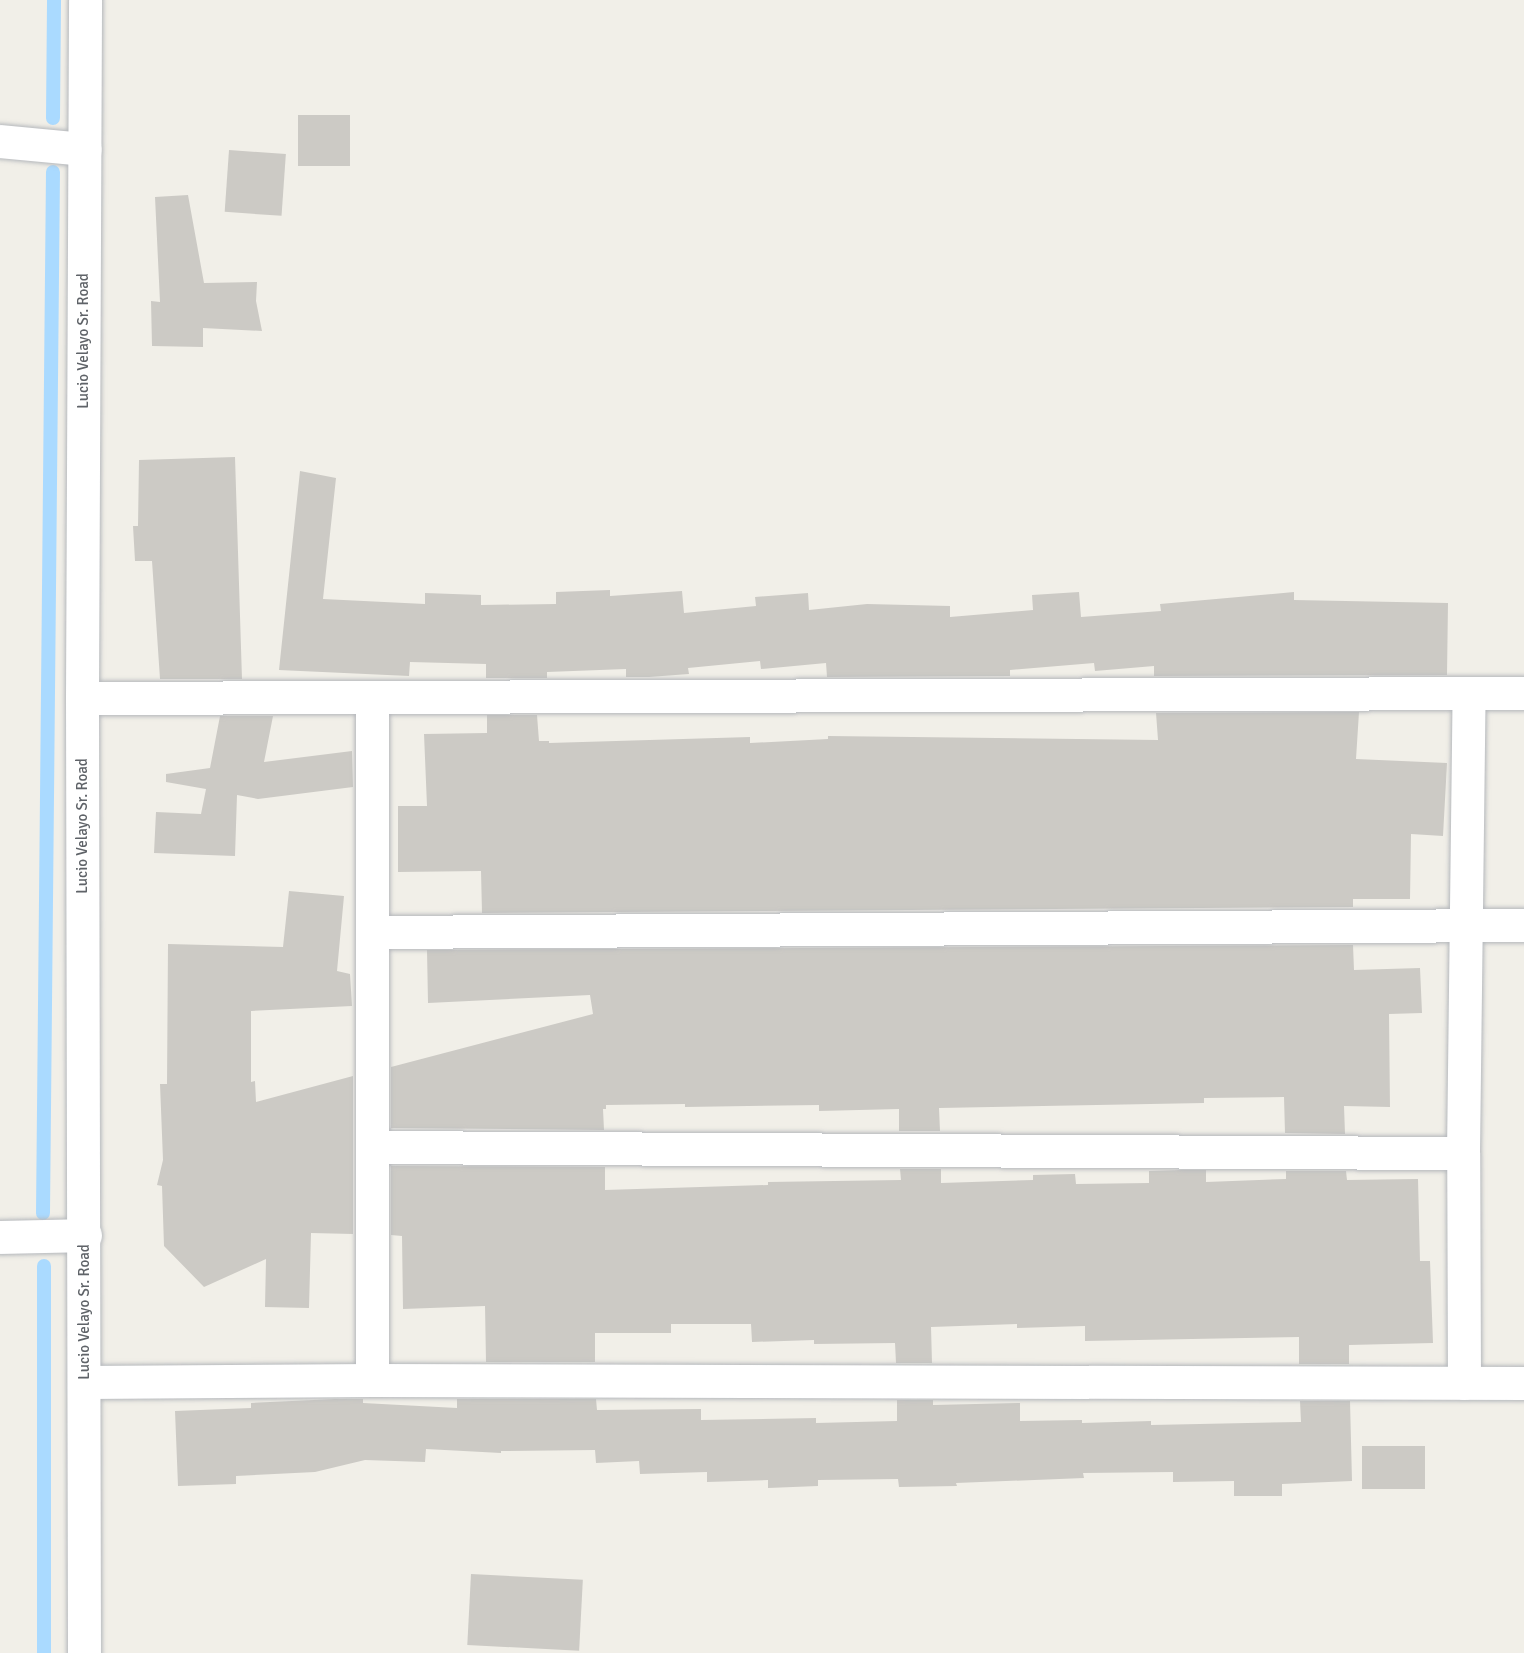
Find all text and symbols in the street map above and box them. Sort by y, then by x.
street label: Lucio Velayo Sr. Road [75,273,93,409]
street label: Lucio Velayo Sr. Road [74,758,92,894]
street label: Lucio Velayo Sr. Road [76,1244,94,1380]

